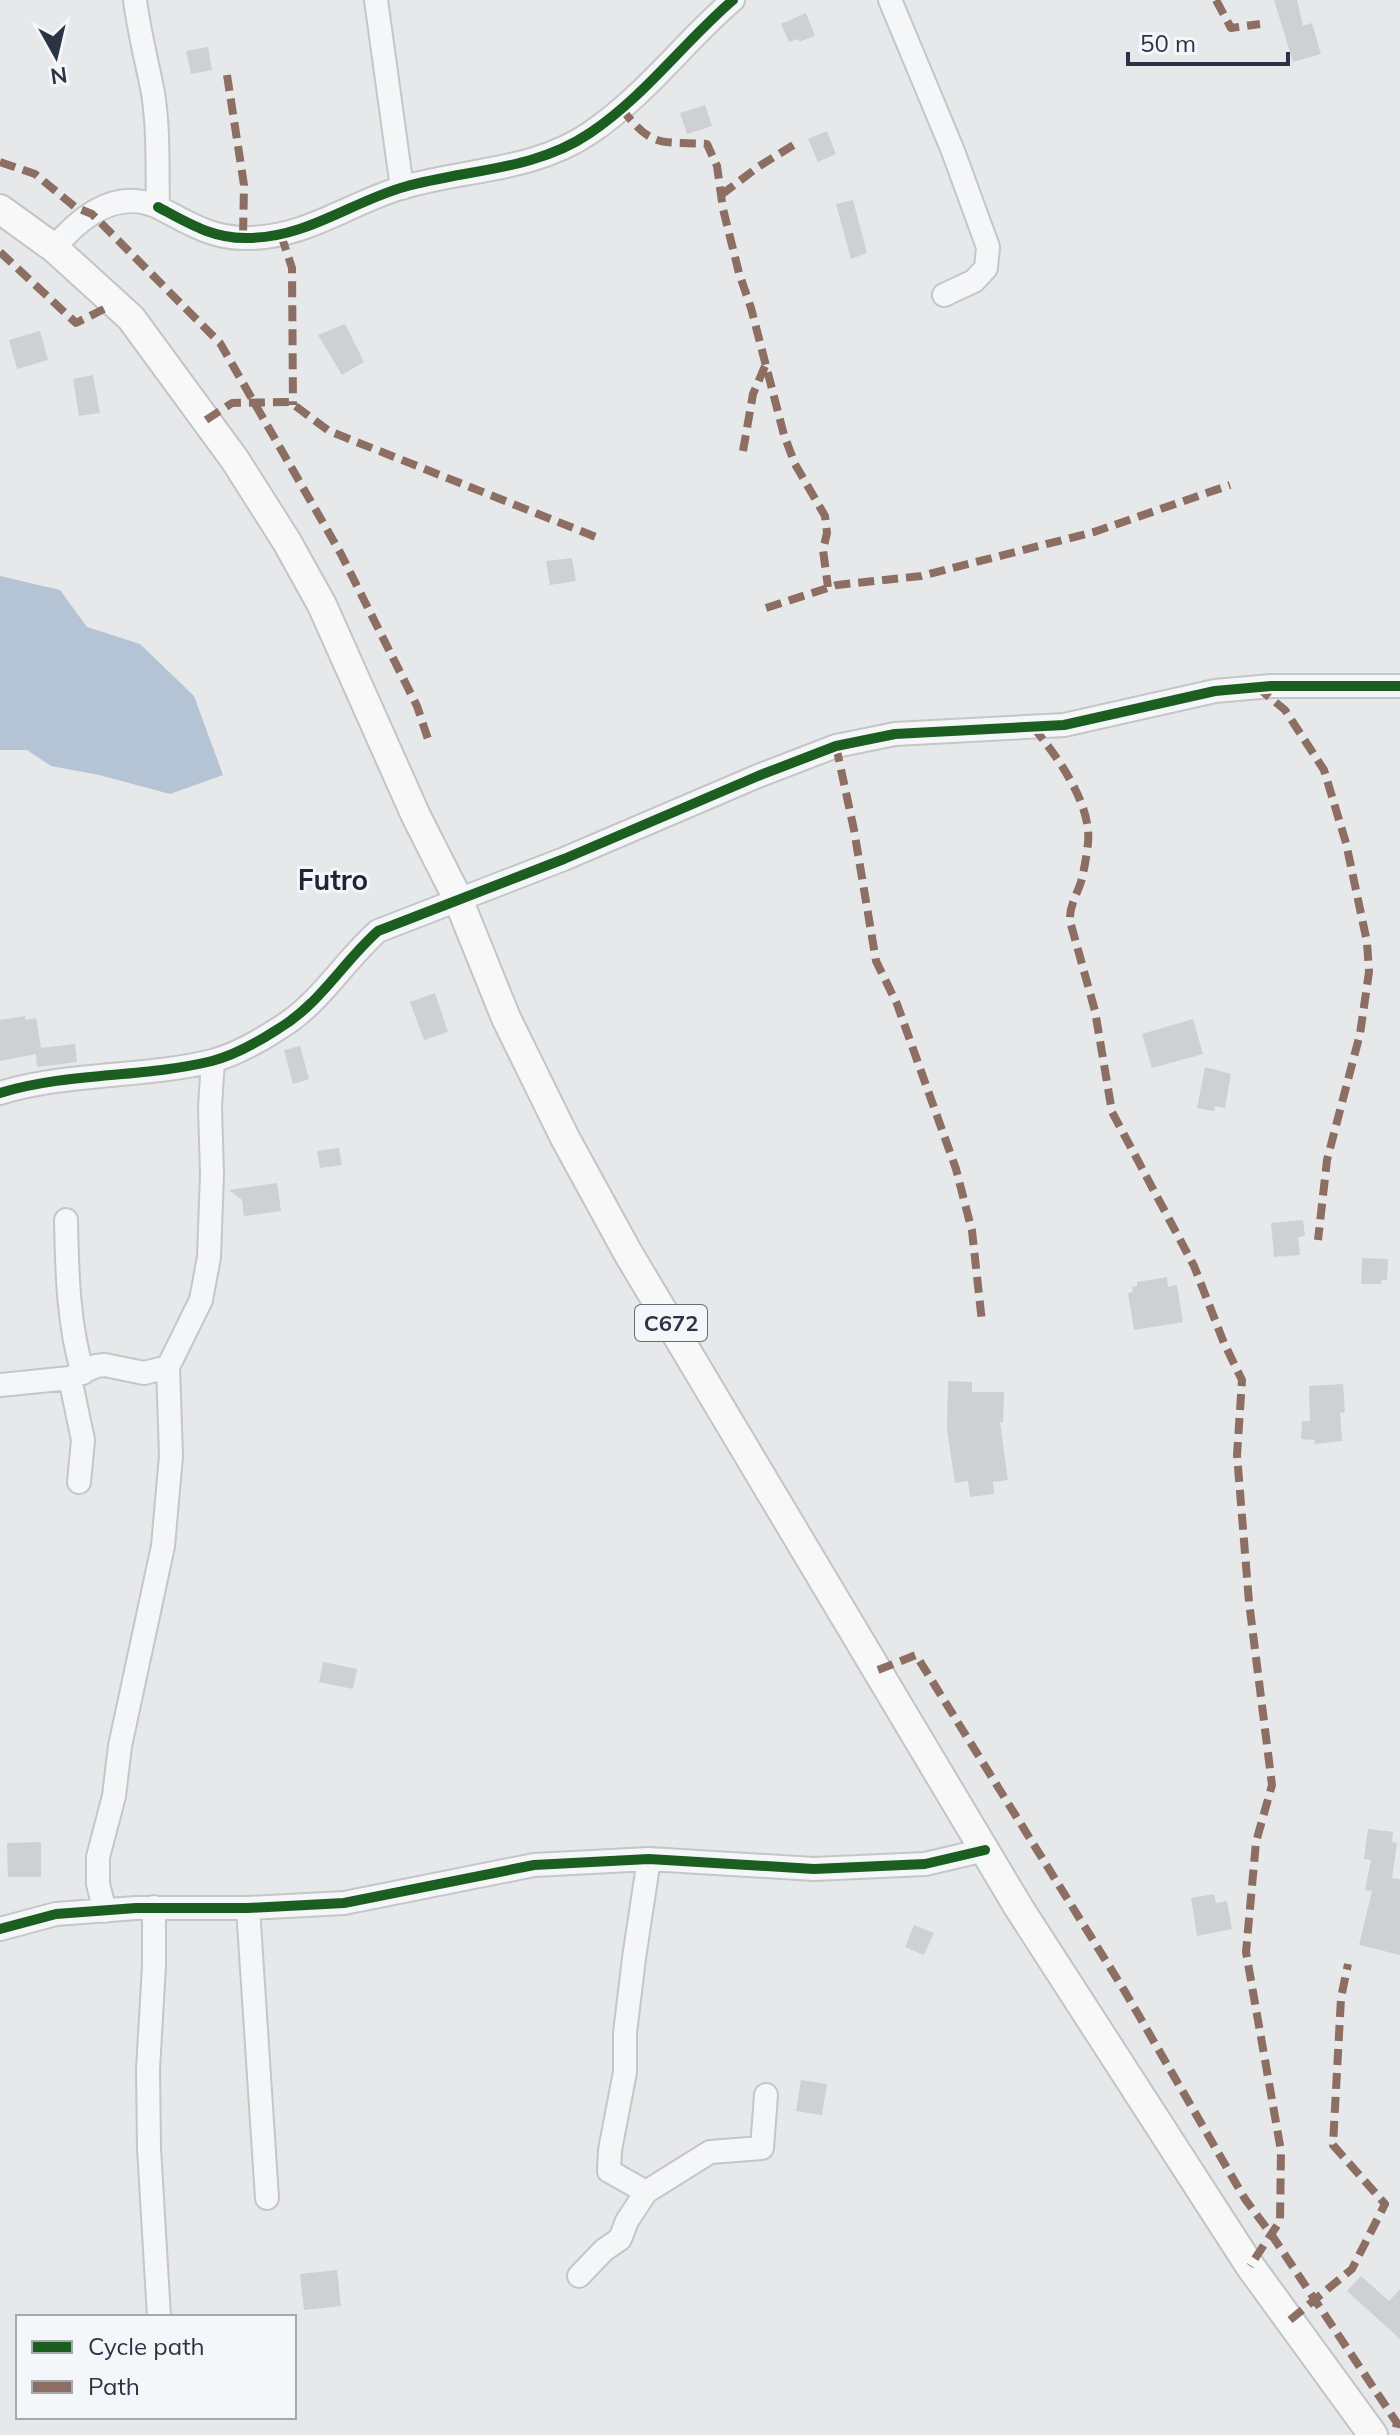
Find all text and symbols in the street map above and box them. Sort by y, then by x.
north arrow [16,16,96,96]
scale bar [1128,16,1288,66]
text: 50 m [1140,28,1196,58]
text: N [49,61,69,91]
district label: Futro [298,862,368,897]
road number: C672 [635,1305,707,1341]
legend [16,2315,296,2419]
text: Cycle path [88,2331,205,2361]
text: Path [88,2371,140,2401]

